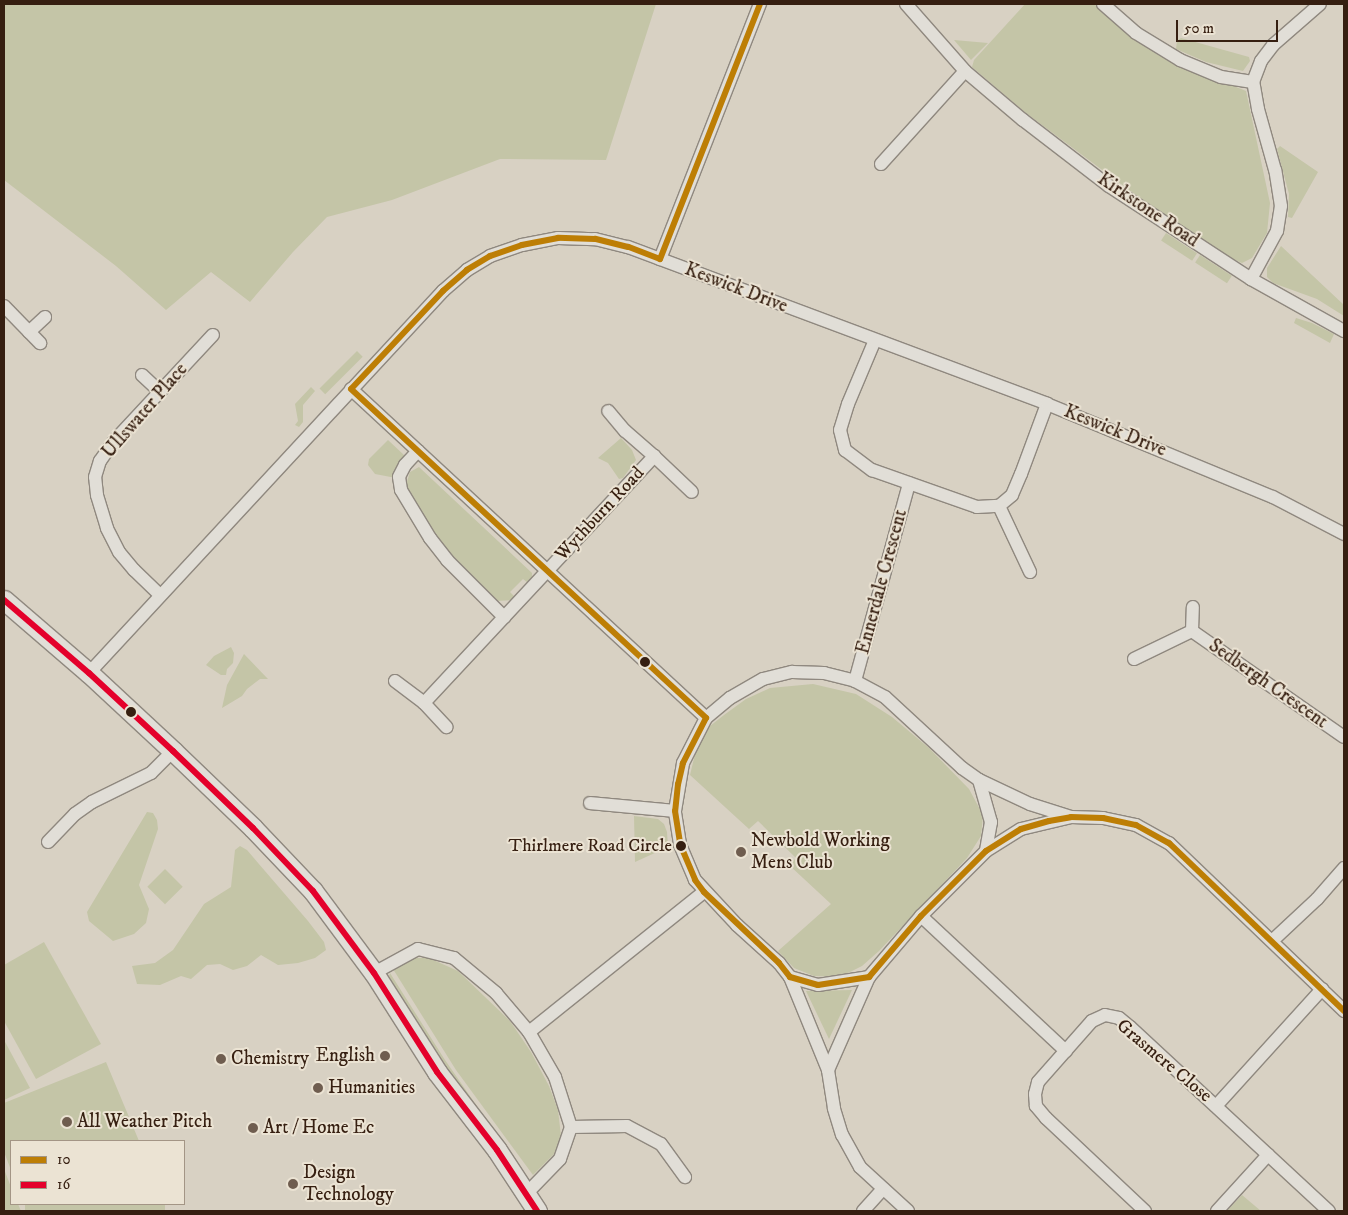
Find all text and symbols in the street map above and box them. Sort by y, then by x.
scale bar [1178,10,1280,42]
text: 50 m [1184,19,1214,38]
street label: Kirkstone Road [1093,168,1203,252]
street label: Keswick Drive [681,258,791,318]
street label: Ullswater Place [98,359,192,463]
street label: Keswick Drive [1060,400,1170,462]
street label: Wythburn Road [551,462,649,566]
street label: Ennerdale Crescent [852,507,912,657]
street label: Sedbergh Crescent [1204,634,1332,734]
unlabelled marker [640,657,650,667]
unlabelled marker [126,707,136,717]
place label: Newbold Working Mens Club [751,830,890,874]
place label: Thirlmere Road Circle [508,835,672,857]
marker: Thirlmere Road Circle [676,841,686,851]
marker: Newbold Working Mens Club [735,846,747,858]
street label: Grasmere Close [1112,1014,1216,1108]
place label: English [315,1045,375,1067]
place label: Chemistry [231,1048,309,1070]
marker: English [379,1050,391,1062]
marker: Chemistry [215,1053,227,1065]
place label: Humanities [328,1077,415,1099]
marker: Humanities [312,1082,324,1094]
place label: All Weather Pitch [77,1111,212,1133]
marker: All Weather Pitch [61,1116,73,1128]
place label: Art / Home Ec [263,1117,374,1139]
marker: Art / Home Ec [247,1122,259,1134]
legend [10,1140,185,1205]
text: 10 [57,1150,71,1169]
place label: Design Technology [303,1162,394,1206]
text: 16 [57,1175,70,1194]
marker: Design Technology [287,1178,299,1190]

